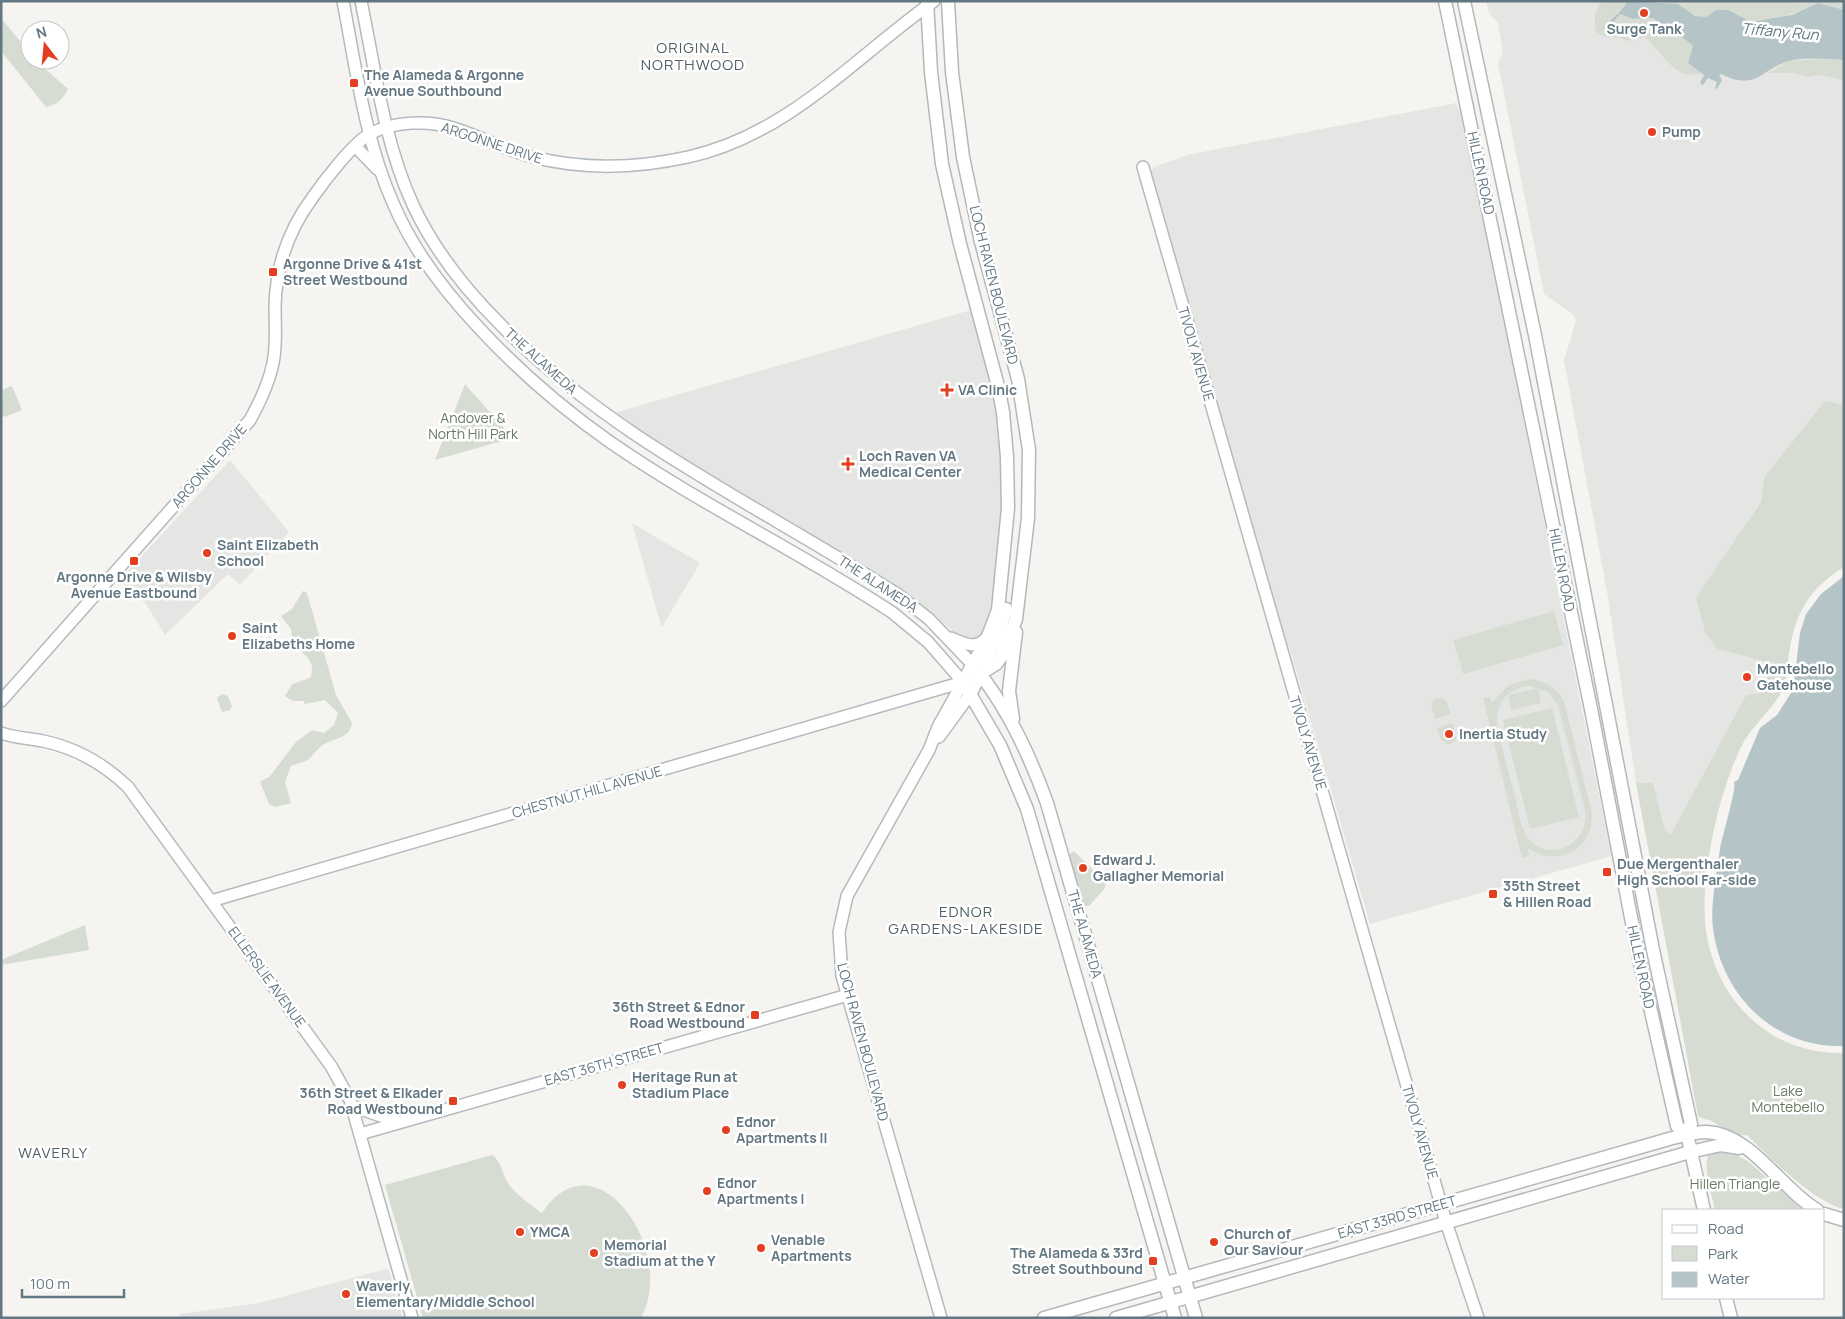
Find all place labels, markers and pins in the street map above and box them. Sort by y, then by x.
marker: Surge Tank [1638,7,1650,19]
place label: Surge Tank [1607,19,1682,38]
place label: The Alameda & Argonne Avenue Southbound [364,65,524,100]
marker: The Alameda & Argonne Avenue Southbound [348,77,360,89]
place label: Pump [1662,122,1701,141]
marker: Pump [1646,126,1658,138]
place label: Argonne Drive & 41st Street Westbound [283,254,422,289]
marker: Argonne Drive & 41st Street Westbound [267,266,279,278]
place label: VA Clinic [958,380,1017,399]
marker: VA Clinic [940,383,954,397]
place label: Loch Raven VA Medical Center [859,446,962,481]
marker: Loch Raven VA Medical Center [841,457,855,471]
place label: Saint Elizabeth School [217,535,319,570]
marker: Saint Elizabeth School [201,547,213,559]
marker: Argonne Drive & Wilsby Avenue Eastbound [128,555,140,567]
place label: Argonne Drive & Wilsby Avenue Eastbound [56,567,212,602]
place label: Saint Elizabeths Home [242,618,355,653]
marker: Saint Elizabeths Home [226,630,238,642]
place label: Montebello Gatehouse [1757,659,1834,694]
marker: Montebello Gatehouse [1741,671,1753,683]
place label: Inertia Study [1459,724,1547,743]
marker: Inertia Study [1443,728,1455,740]
place label: Edward J. Gallagher Memorial [1093,850,1224,885]
place label: Due Mergenthaler High School Far-side [1617,854,1756,889]
marker: Edward J. Gallagher Memorial [1077,862,1089,874]
marker: Due Mergenthaler High School Far-side [1601,866,1613,878]
place label: 35th Street & Hillen Road [1503,876,1591,911]
marker: 35th Street & Hillen Road [1487,888,1499,900]
place label: 36th Street & Ednor Road Westbound [612,997,745,1032]
marker: 36th Street & Ednor Road Westbound [749,1009,761,1021]
place label: Heritage Run at Stadium Place [632,1067,738,1102]
marker: Heritage Run at Stadium Place [616,1079,628,1091]
place label: 36th Street & Elkader Road Westbound [300,1083,443,1118]
marker: 36th Street & Elkader Road Westbound [447,1095,459,1107]
place label: Ednor Apartments II [736,1112,827,1147]
marker: Ednor Apartments II [720,1124,732,1136]
place label: Ednor Apartments I [717,1173,805,1208]
marker: Ednor Apartments I [701,1185,713,1197]
place label: YMCA [530,1222,571,1241]
place label: Church of Our Saviour [1224,1224,1304,1259]
marker: YMCA [514,1226,526,1238]
place label: Venable Apartments [771,1230,852,1265]
place label: Memorial Stadium at the Y [604,1235,716,1270]
marker: Church of Our Saviour [1208,1236,1220,1248]
marker: Venable Apartments [755,1242,767,1254]
place label: The Alameda & 33rd Street Southbound [1010,1243,1143,1278]
marker: Memorial Stadium at the Y [588,1247,600,1259]
marker: The Alameda & 33rd Street Southbound [1147,1255,1159,1267]
place label: Waverly Elementary/Middle School [356,1276,535,1311]
marker: Waverly Elementary/Middle School [340,1288,352,1300]

